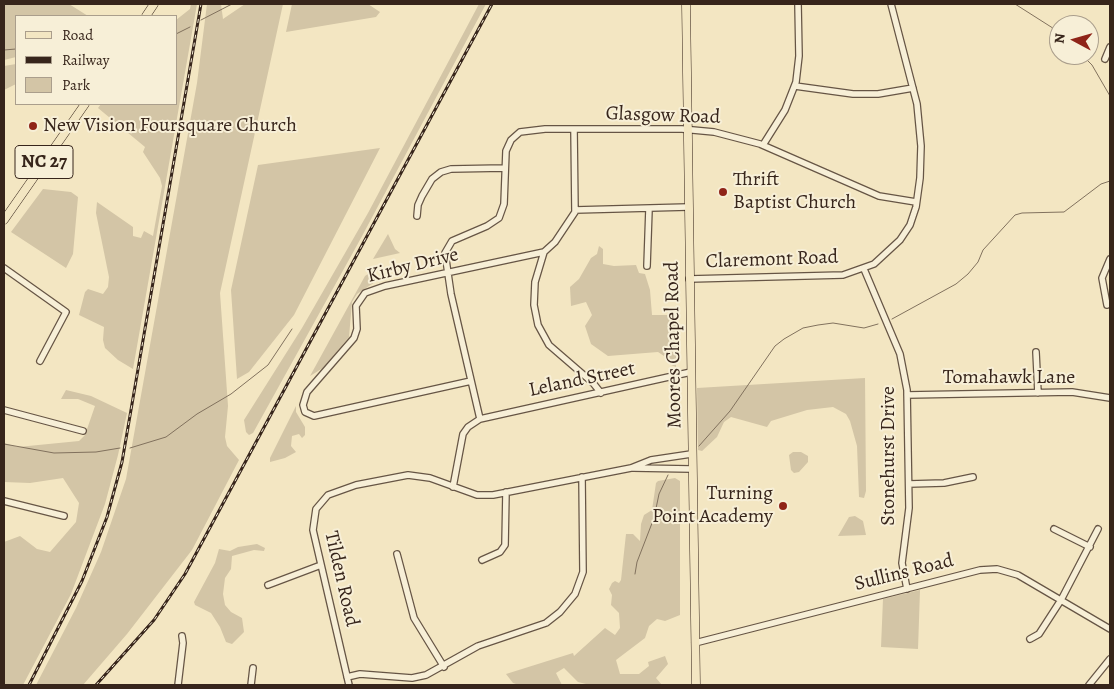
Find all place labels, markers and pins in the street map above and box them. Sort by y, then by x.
place label: New Vision Foursquare Church [43,114,297,138]
marker: New Vision Foursquare Church [27,120,39,132]
place label: Thrift Baptist Church [733,168,856,215]
marker: Thrift Baptist Church [717,186,729,198]
place label: Turning Point Academy [652,482,773,529]
marker: Turning Point Academy [777,500,789,512]

